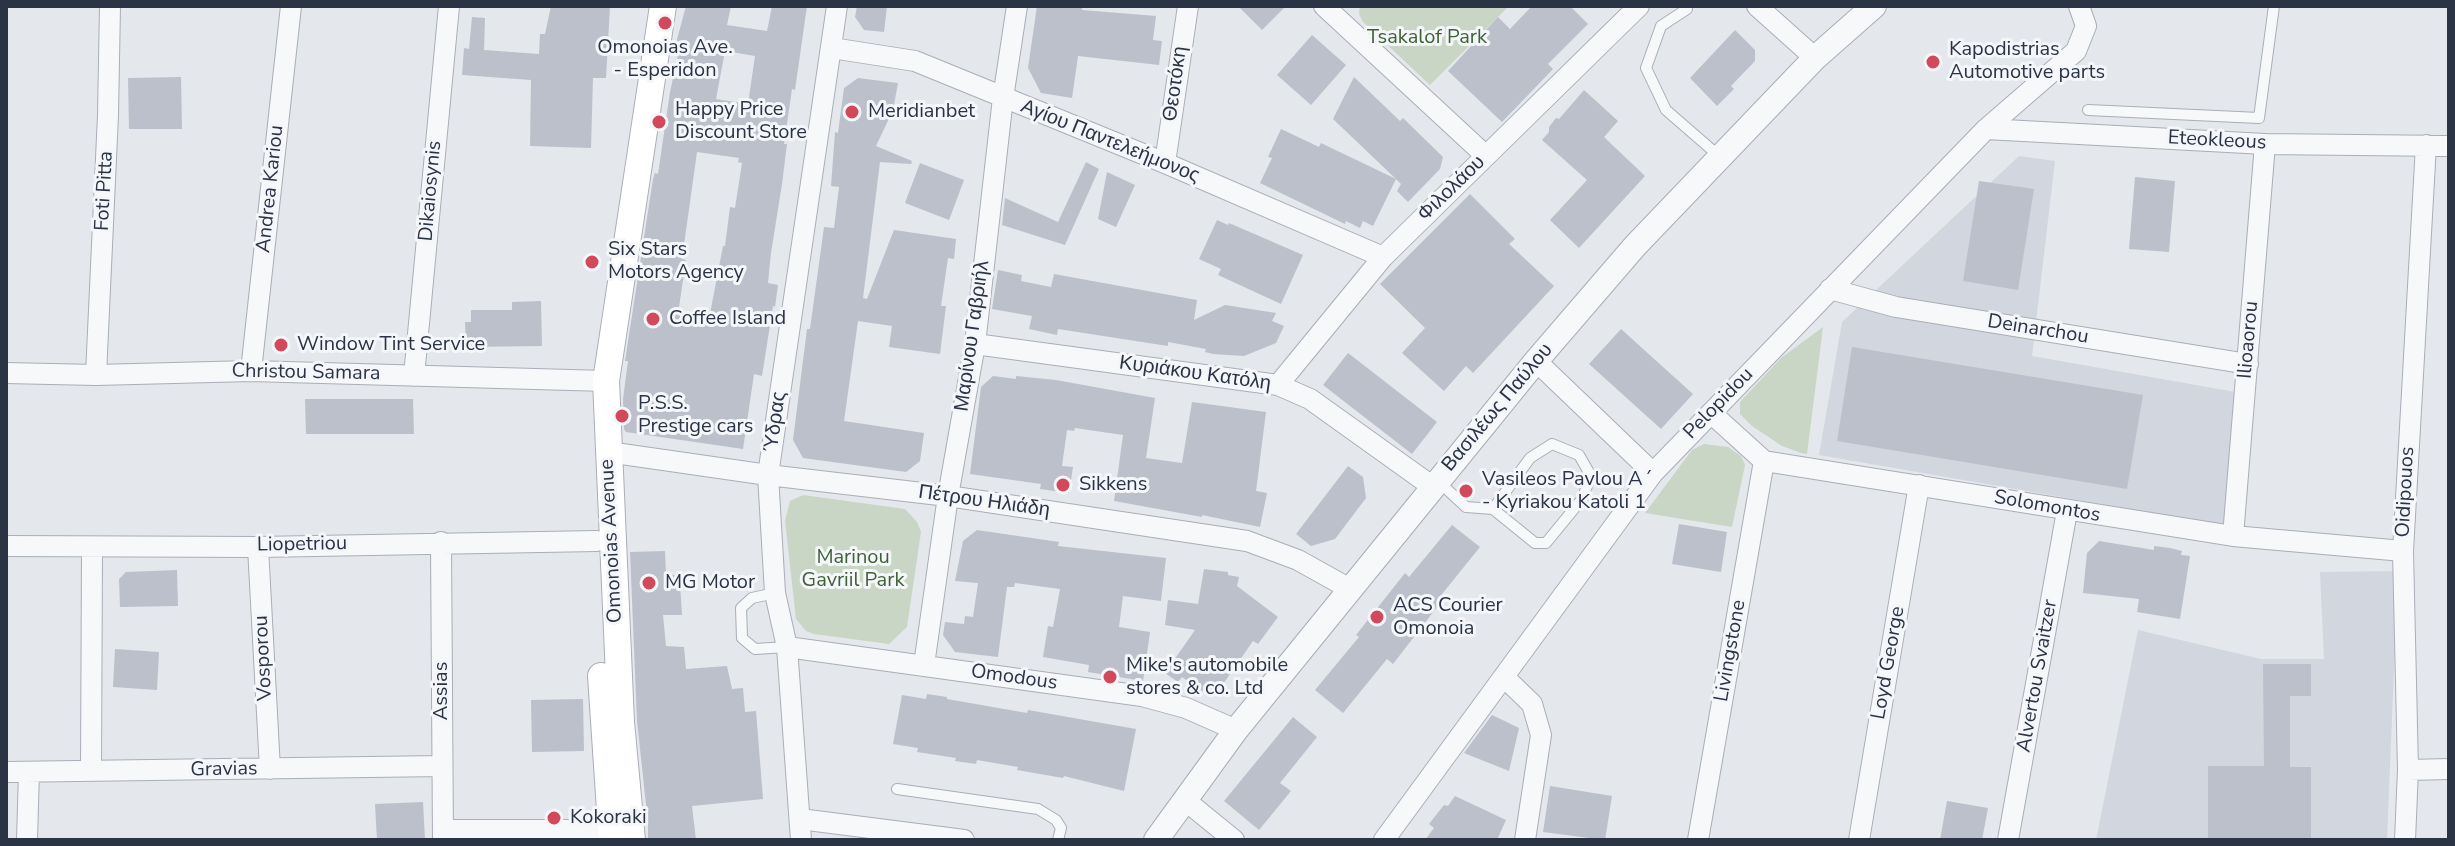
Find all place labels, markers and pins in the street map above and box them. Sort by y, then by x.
marker: Omonoias Ave. - Esperidon [656,14,674,32]
place label: Omonoias Ave. - Esperidon [597,36,733,83]
place label: Kapodistrias Automotive parts [1949,38,2105,85]
marker: Kapodistrias Automotive parts [1924,53,1942,71]
place label: Happy Price Discount Store [675,98,807,145]
place label: Meridianbet [868,100,975,124]
marker: Meridianbet [843,103,861,121]
marker: Happy Price Discount Store [650,113,668,131]
place label: Six Stars Motors Agency [608,238,744,285]
marker: Six Stars Motors Agency [583,253,601,271]
place label: Coffee Island [669,307,786,331]
marker: Coffee Island [644,310,662,328]
place label: Window Tint Service [297,333,485,357]
marker: Window Tint Service [272,336,290,354]
place label: P.S.S. Prestige cars [638,392,753,439]
marker: P.S.S. Prestige cars [613,407,631,425]
place label: Vasileos Pavlou A´ - Kyriakou Katoli 1 [1482,468,1653,515]
place label: Sikkens [1079,473,1147,497]
marker: Sikkens [1054,476,1072,494]
marker: Vasileos Pavlou A´ - Kyriakou Katoli 1 [1457,482,1475,500]
place label: MG Motor [665,571,755,595]
marker: MG Motor [640,574,658,592]
place label: ACS Courier Omonoia [1393,594,1503,641]
marker: ACS Courier Omonoia [1368,608,1386,626]
place label: Mike's automobile stores & co. Ltd [1126,654,1288,701]
marker: Mike's automobile stores & co. Ltd [1101,668,1119,686]
place label: Kokoraki [570,806,647,830]
marker: Kokoraki [545,809,563,827]

